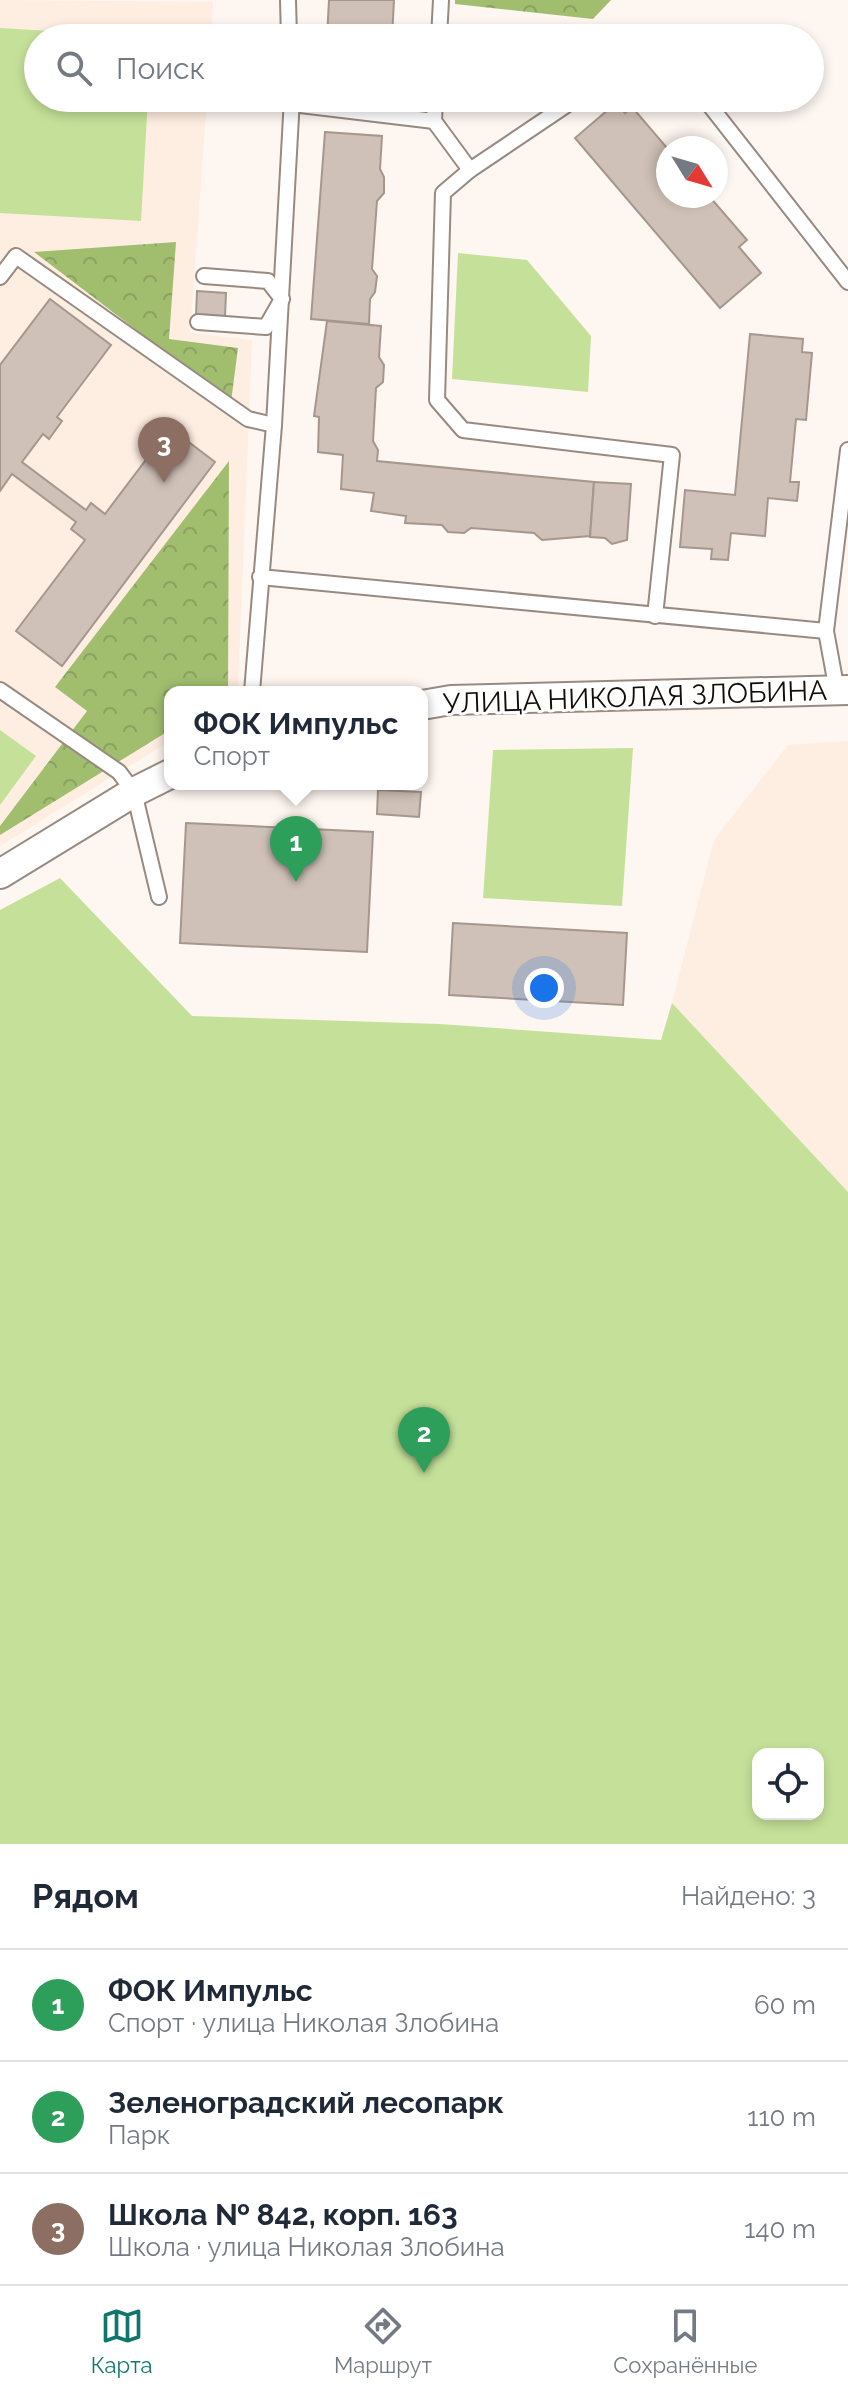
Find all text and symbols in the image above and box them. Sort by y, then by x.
search box [24,24,824,112]
icon: search [52,46,96,90]
text: Поиск [116,51,205,86]
north arrow [656,136,728,208]
pin: 3 [138,417,190,483]
street label: УЛИЦА НИКОЛАЯ ЗЛОБИНА [442,674,828,720]
popup [164,686,428,790]
text: ФОК Импульс [194,706,398,741]
text: Спорт [194,741,270,771]
pin: 1 [270,816,322,882]
your location [524,968,564,1008]
pin: 2 [398,1407,450,1473]
map controls [752,1748,824,1820]
button: locate [752,1748,824,1820]
text: Рядом [32,1876,139,1916]
text: Найдено: 3 [681,1881,816,1911]
text: ФОК Импульс [108,1973,313,2008]
text: 1 [52,1990,64,2020]
text: 60 m [754,1990,816,2020]
text: Спорт · улица Николая Злобина [108,2008,499,2038]
text: Зеленоградский лесопарк [108,2085,504,2120]
text: 2 [51,2102,65,2132]
text: 110 m [747,2102,816,2132]
text: Парк [108,2120,170,2150]
text: Школа № 842, корп. 163 [108,2197,458,2232]
text: 3 [51,2214,65,2244]
text: 140 m [744,2214,816,2244]
text: Школа · улица Николая Злобина [108,2232,505,2262]
tab: Карта [91,2304,153,2378]
tab: Маршрут [334,2304,432,2378]
tab: Сохранённые [613,2304,757,2378]

